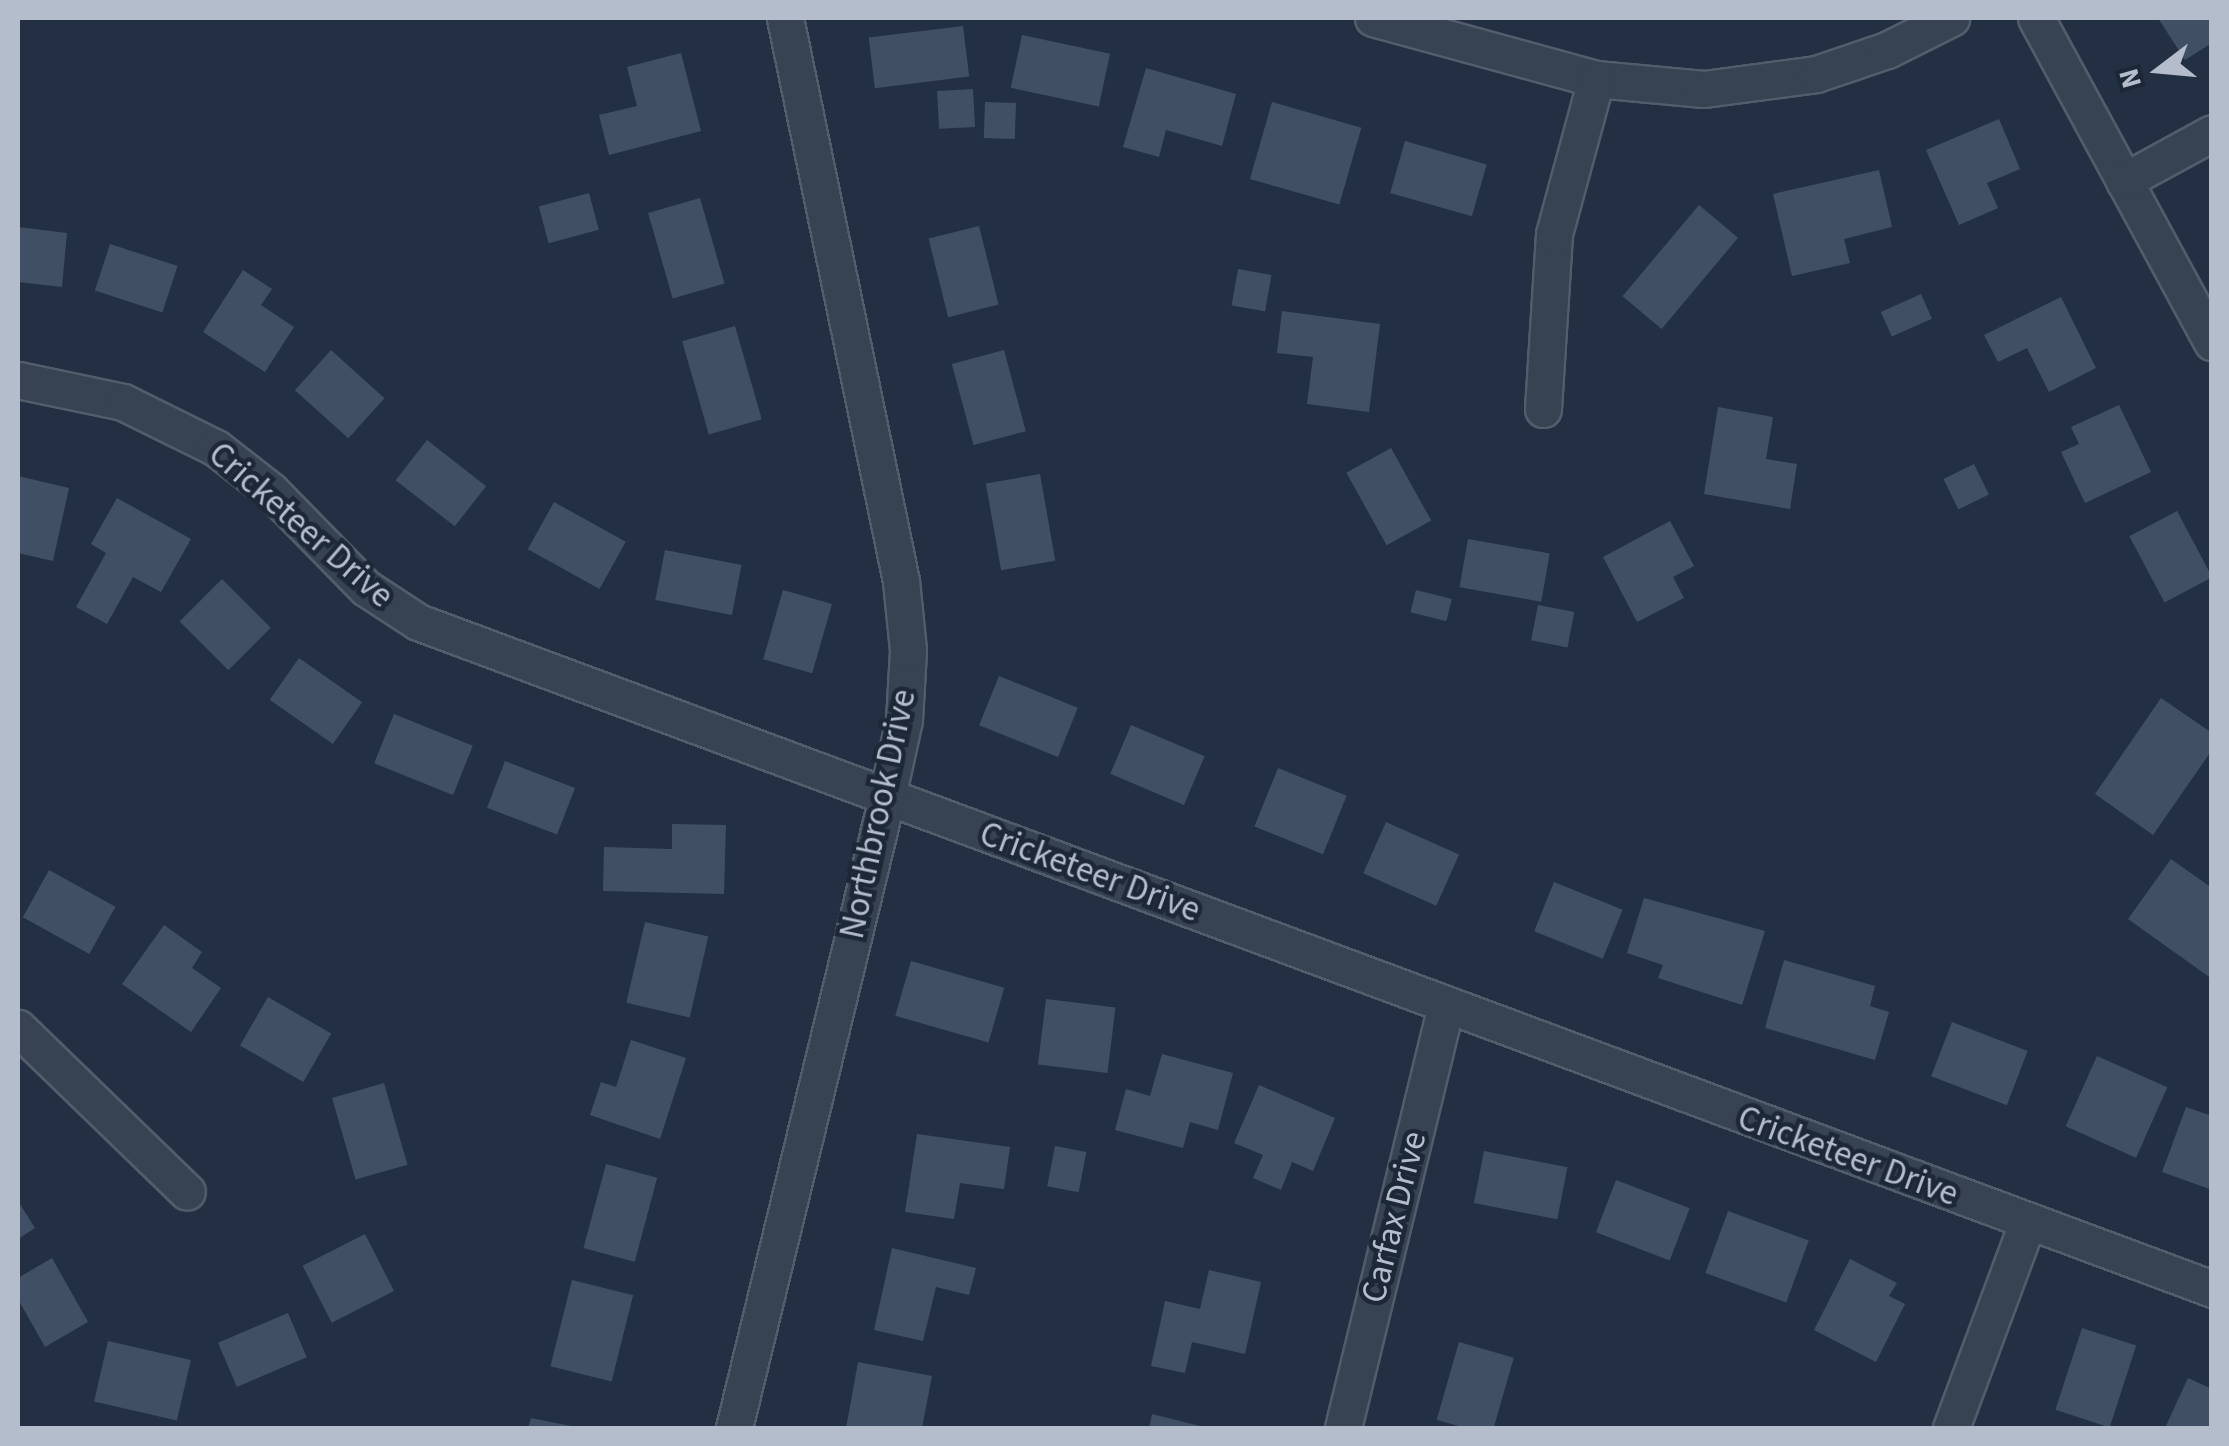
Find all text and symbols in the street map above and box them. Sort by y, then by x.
north arrow [2109,20,2209,120]
text: N [2108,64,2152,93]
street label: Cricketeer Drive [200,433,402,617]
street label: Northbrook Drive [831,685,925,943]
street label: Cricketeer Drive [974,813,1206,931]
street label: Cricketeer Drive [1732,1097,1964,1215]
street label: Carfax Drive [1352,1127,1436,1307]

